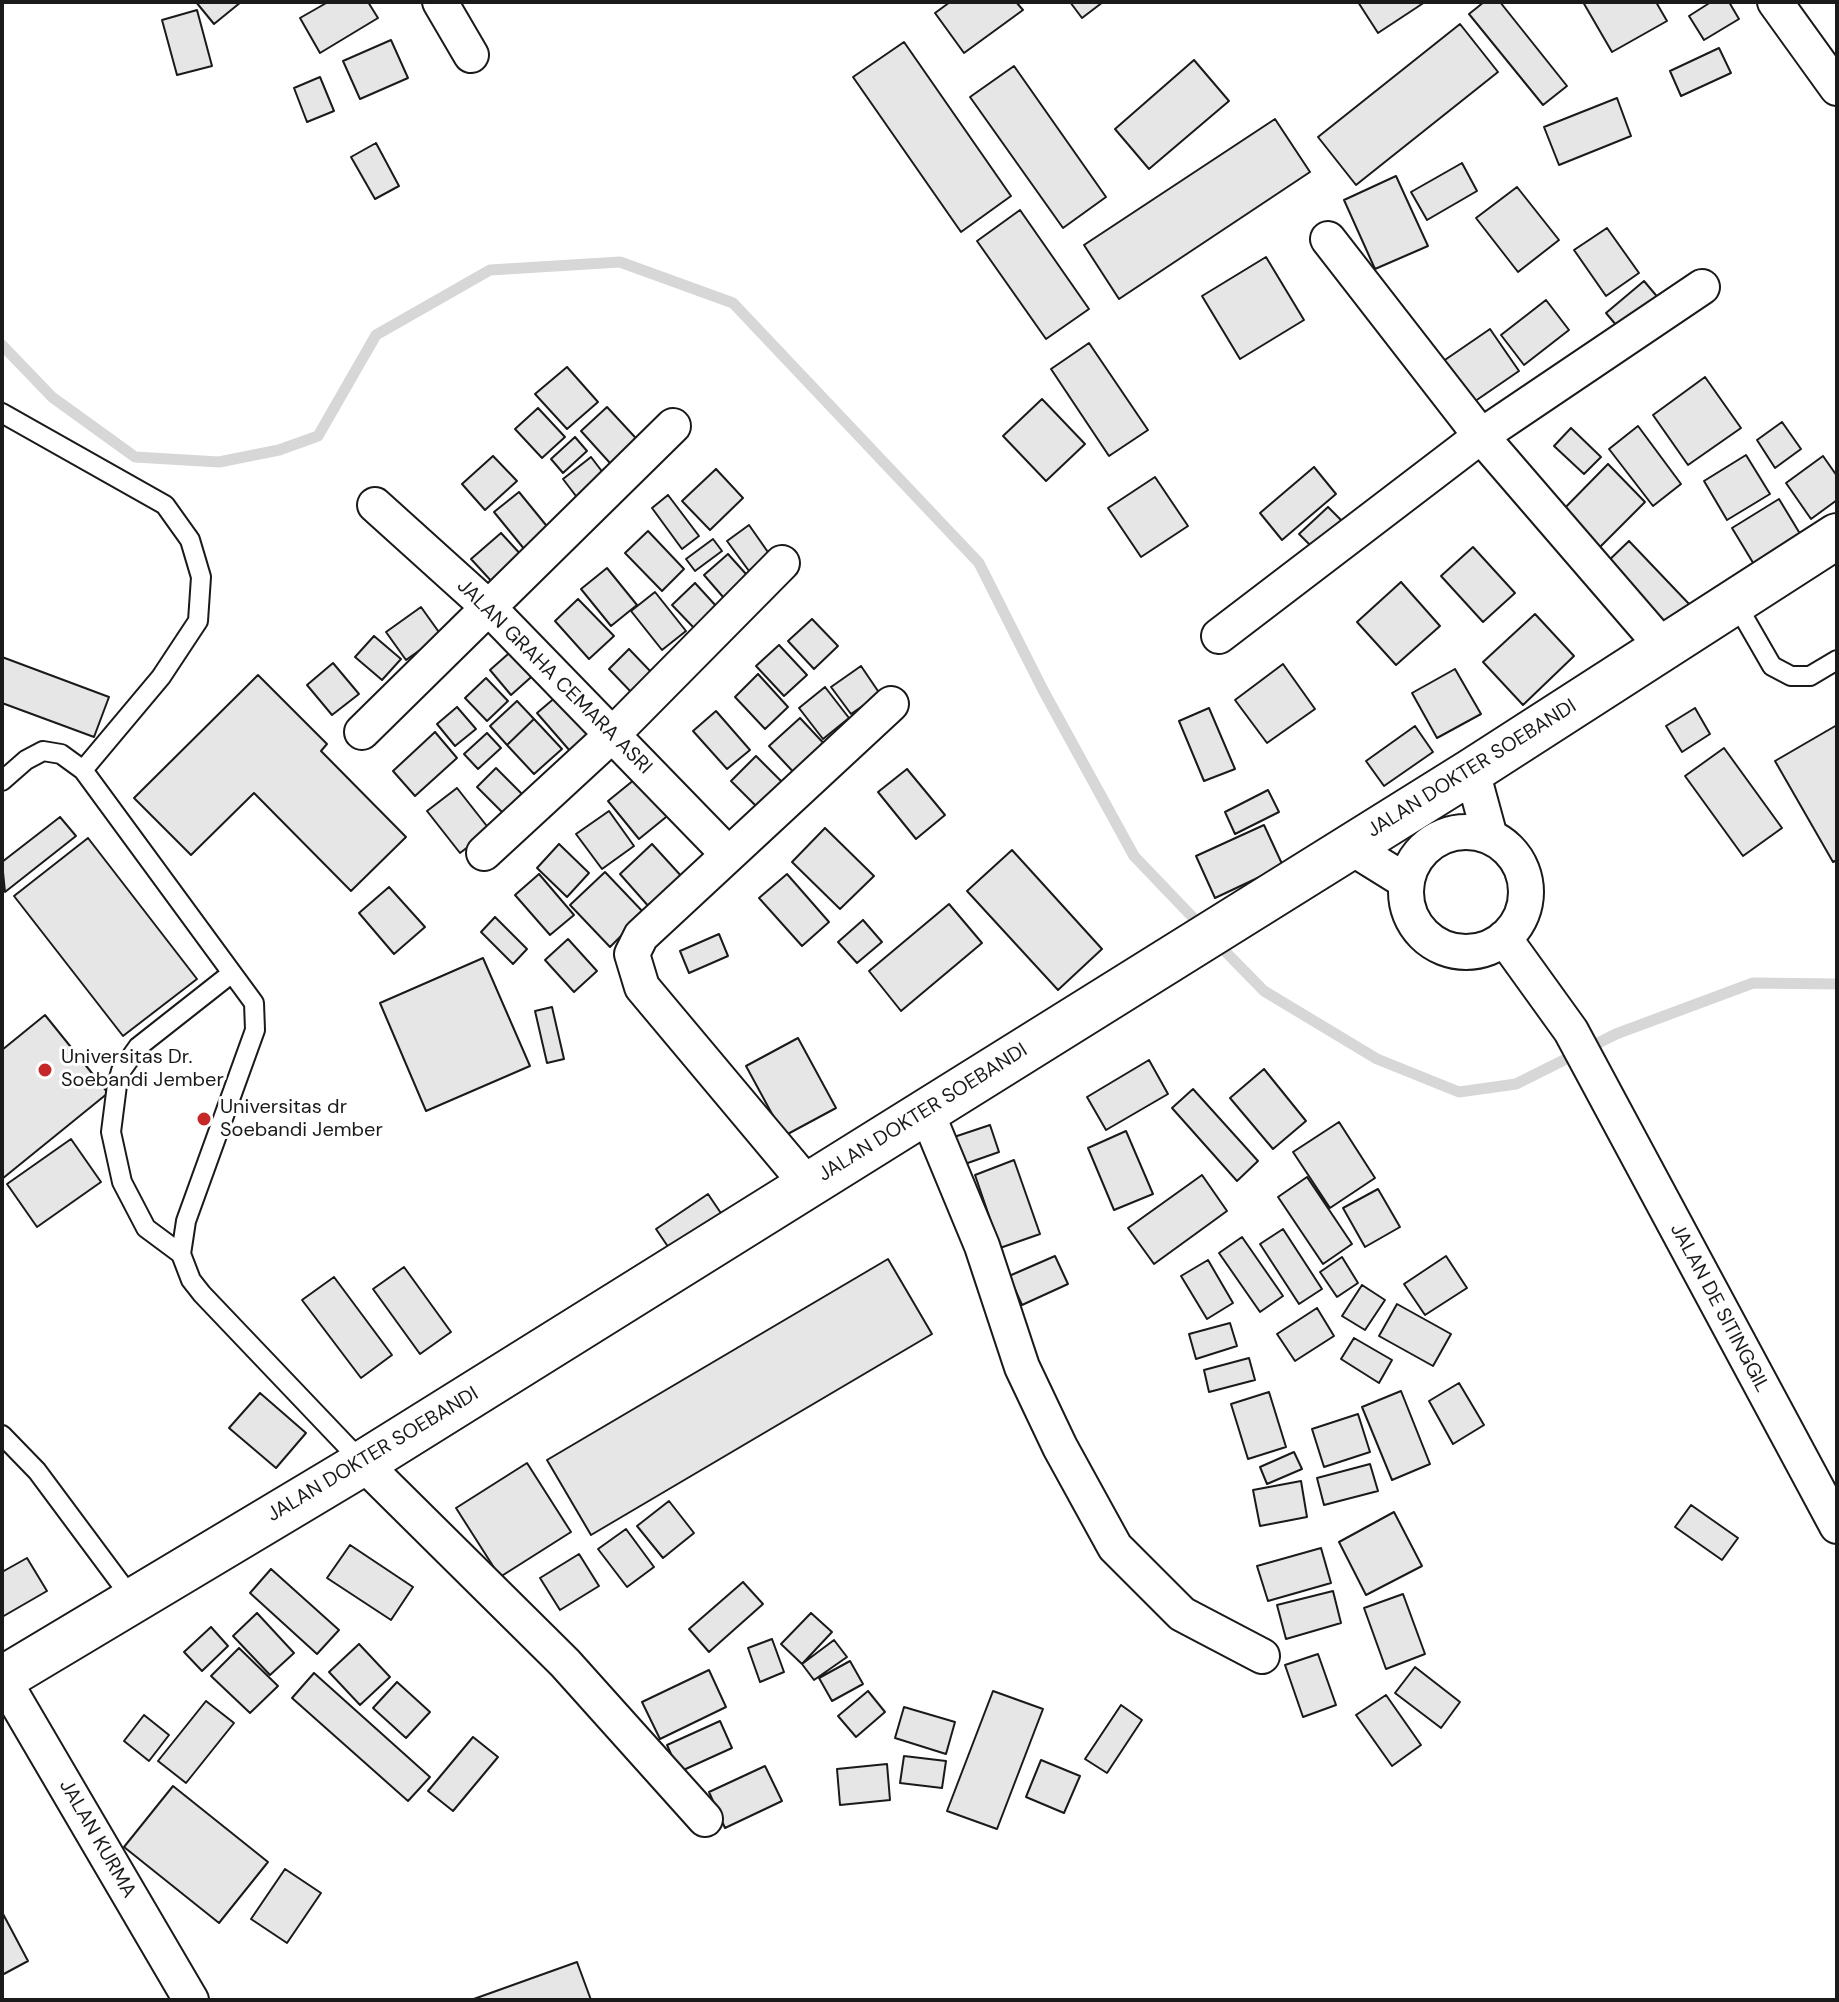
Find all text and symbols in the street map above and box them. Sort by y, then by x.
street label: JALAN GRAHA CEMARA ASRI [452,575,656,779]
street label: JALAN DOKTER SOEBANDI [1363,695,1581,843]
street label: JALAN DOKTER SOEBANDI [814,1039,1032,1187]
place label: Universitas Dr. Soebandi Jember [61,1046,224,1093]
marker: Universitas Dr. Soebandi Jember [36,1061,54,1079]
place label: Universitas dr Soebandi Jember [220,1096,383,1143]
marker: Universitas dr Soebandi Jember [195,1110,213,1128]
street label: JALAN DE SITINGGIL [1664,1220,1774,1396]
street label: JALAN DOKTER SOEBANDI [263,1382,483,1528]
street label: JALAN KURMA [54,1776,140,1902]

